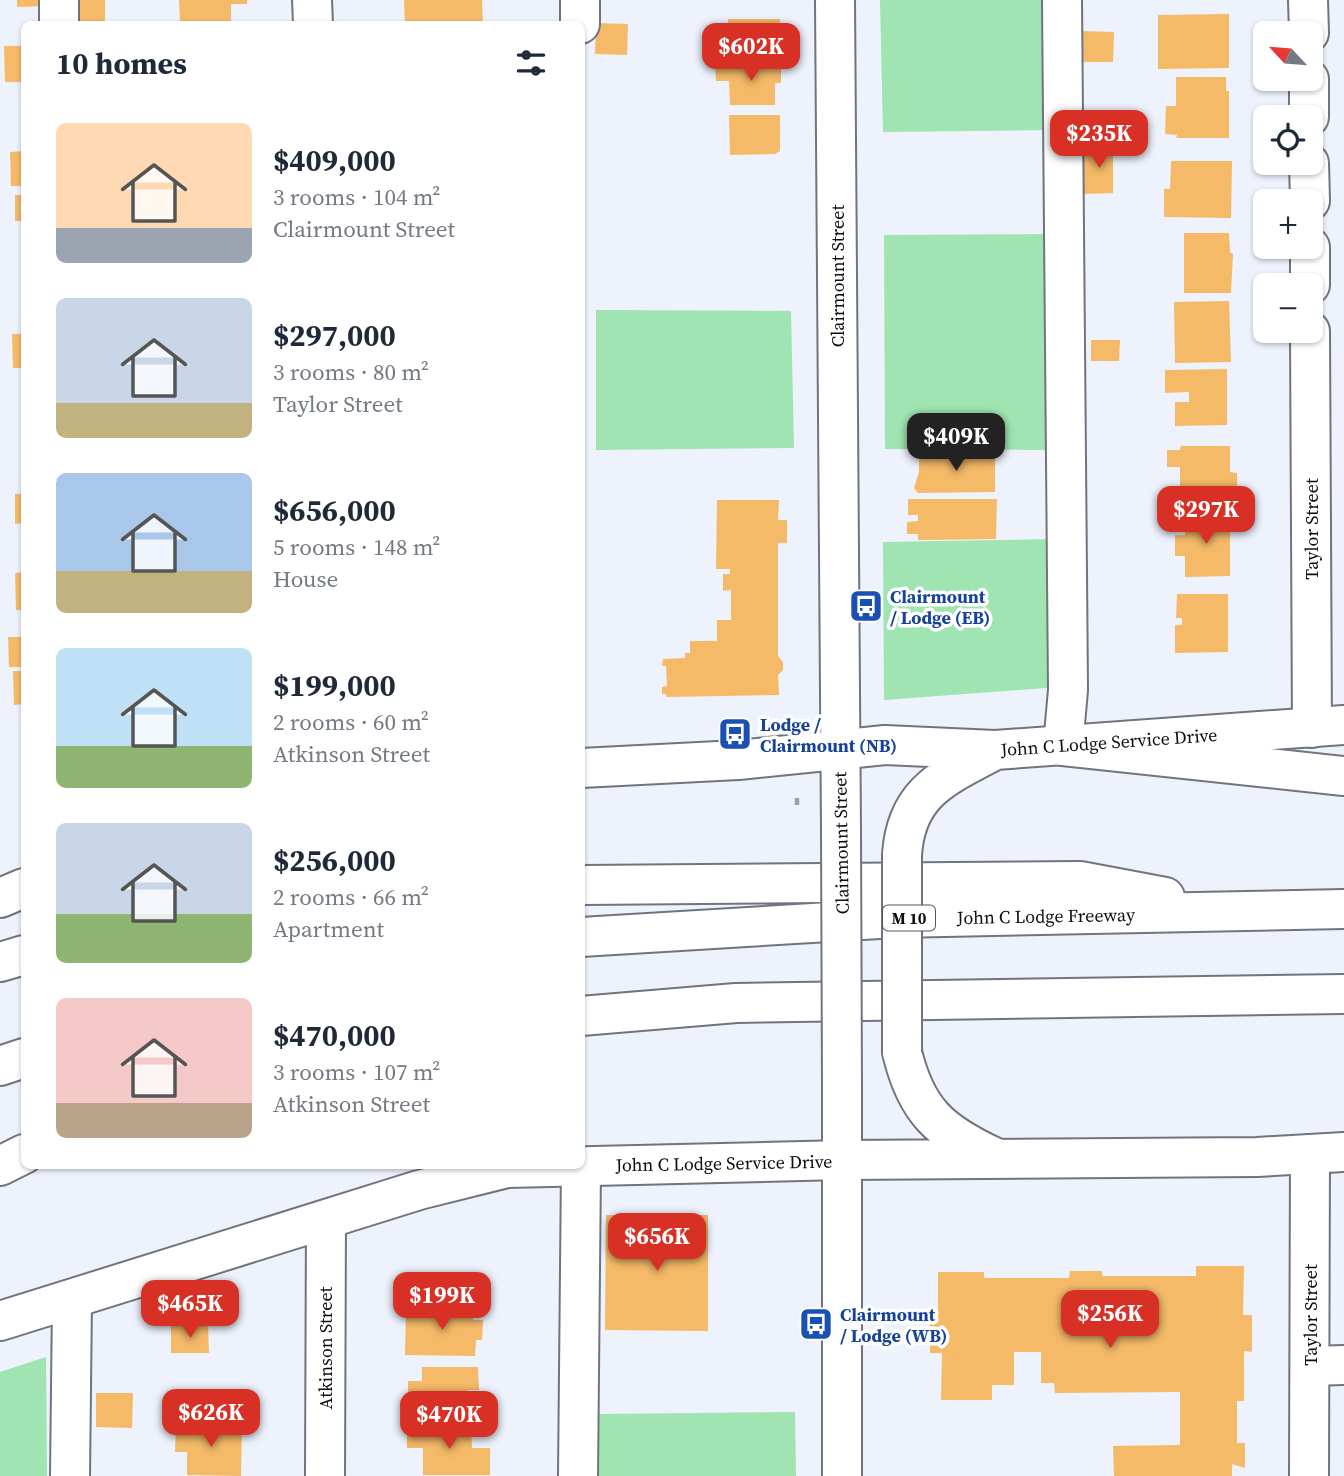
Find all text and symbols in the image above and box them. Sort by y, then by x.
north arrow [1253,21,1323,91]
map controls [1253,21,1323,343]
pin: $602K [702,24,800,83]
text: $602K [718,30,784,62]
text: 10 homes [56,43,187,84]
icon: filters [512,44,550,82]
button: locate [1253,105,1323,175]
pin: $235K [1050,110,1148,170]
text: $235K [1066,117,1132,149]
text: $409,000 [273,140,396,181]
icon: home [112,151,196,235]
text: 3 rooms · 104 m² [273,181,440,213]
button: + [1253,189,1323,259]
street label: Clairmount Street [825,205,850,347]
text: Clairmount Street [273,213,455,245]
button: − [1253,273,1323,343]
text: $297,000 [273,315,396,356]
icon: home [112,326,196,410]
text: 3 rooms · 80 m² [273,356,429,388]
text: Taylor Street [273,388,403,420]
pin: $409K [907,414,1005,473]
text: $409K [923,420,989,452]
street label: Taylor Street [1299,478,1324,580]
pin: $297K [1157,486,1255,546]
text: $656,000 [273,490,396,531]
text: $297K [1173,493,1239,525]
icon: home [112,501,196,585]
text: 5 rooms · 148 m² [273,531,440,563]
text: House [273,563,338,595]
place label: Clairmount / Lodge (EB) [890,584,990,630]
bus stop icon: Clairmount / Lodge (EB) [847,587,885,625]
text: $199,000 [273,665,396,706]
icon: home [112,676,196,760]
text: 2 rooms · 60 m² [273,706,429,738]
place label: Lodge / Clairmount (NB) [760,712,897,758]
bus stop icon: Lodge / Clairmount (NB) [716,715,754,753]
street label: John C Lodge Service Drive [999,722,1218,762]
text: Atkinson Street [273,738,430,770]
street label: Clairmount Street [827,771,855,914]
text: $256,000 [273,840,396,881]
icon: home [112,851,196,935]
text: 2 rooms · 66 m² [273,881,429,913]
street label: John C Lodge Freeway [956,902,1136,930]
road number: M 10 [883,906,935,930]
text: Apartment [273,913,384,945]
text: $470,000 [273,1015,396,1056]
icon: home [112,1026,196,1110]
text: 3 rooms · 107 m² [273,1056,440,1088]
text: Atkinson Street [273,1088,430,1120]
street label: John C Lodge Service Drive [614,1149,833,1177]
pin: $656K [608,1214,706,1273]
text: $656K [624,1220,690,1252]
street label: Taylor Street [1298,1264,1323,1366]
pin: $199K [393,1272,491,1332]
text: $199K [409,1279,475,1311]
pin: $465K [141,1280,239,1340]
street label: Atkinson Street [313,1286,338,1409]
text: $465K [157,1287,223,1319]
pin: $256K [1061,1290,1159,1350]
text: $256K [1077,1297,1143,1329]
place label: Clairmount / Lodge (WB) [840,1302,947,1348]
bus stop icon: Clairmount / Lodge (WB) [797,1305,835,1343]
pin: $626K [162,1390,260,1449]
pin: $470K [400,1392,498,1451]
text: $626K [178,1396,244,1428]
text: $470K [416,1398,482,1430]

